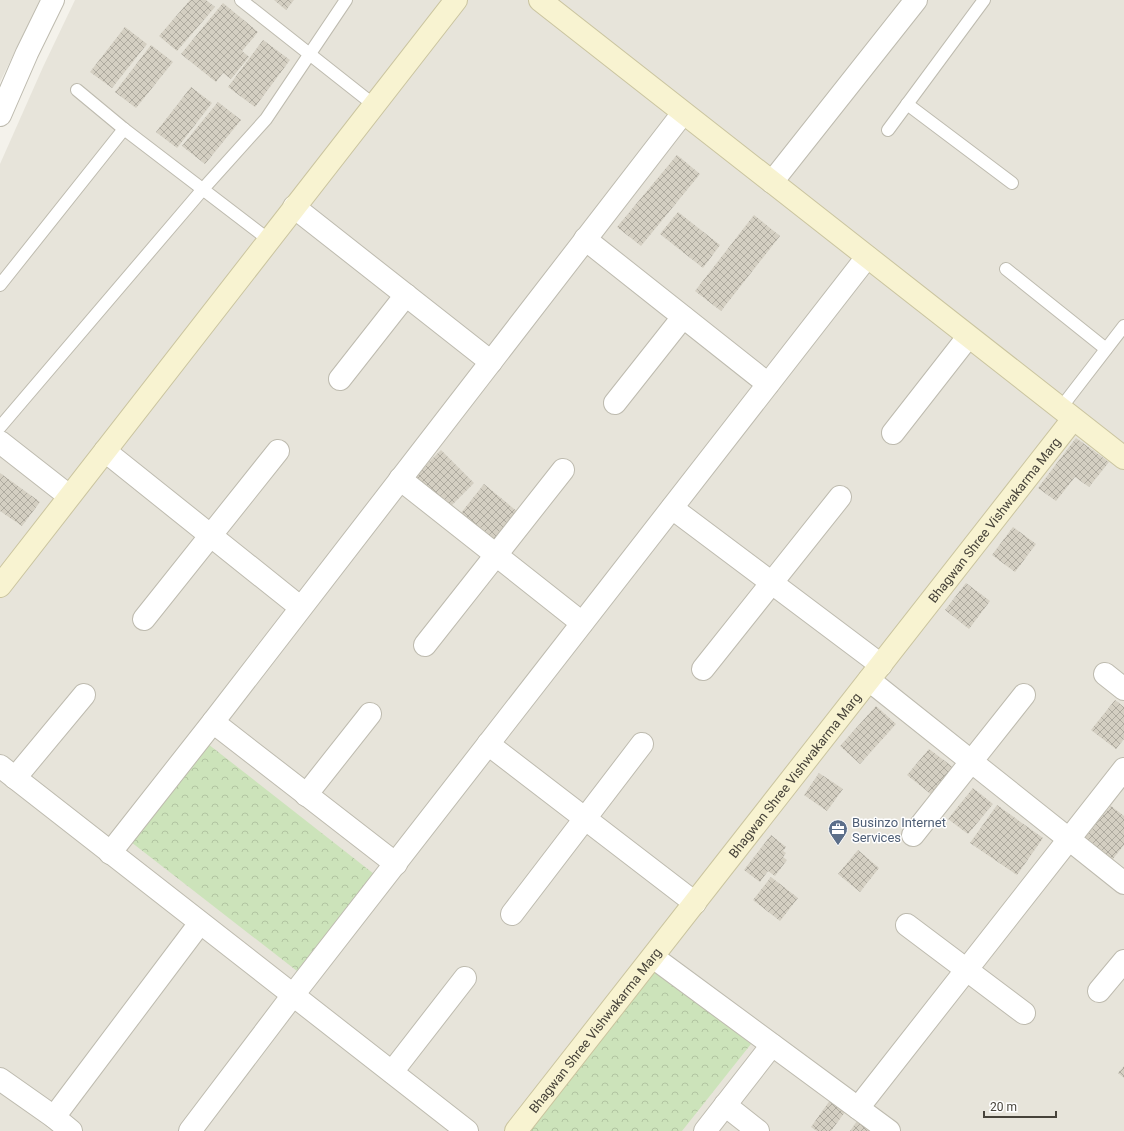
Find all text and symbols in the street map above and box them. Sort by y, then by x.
street label: Bhagwan Shree Vishwakarma Marg [925,435,1064,606]
street label: Bhagwan Shree Vishwakarma Marg [726,690,864,861]
place label: Businzo Internet Services [852,815,946,845]
office icon: Businzo Internet Services [827,818,849,846]
street label: Bhagwan Shree Vishwakarma Marg [526,945,664,1116]
scale bar [984,1093,1056,1119]
text: 20 m [990,1100,1017,1114]

